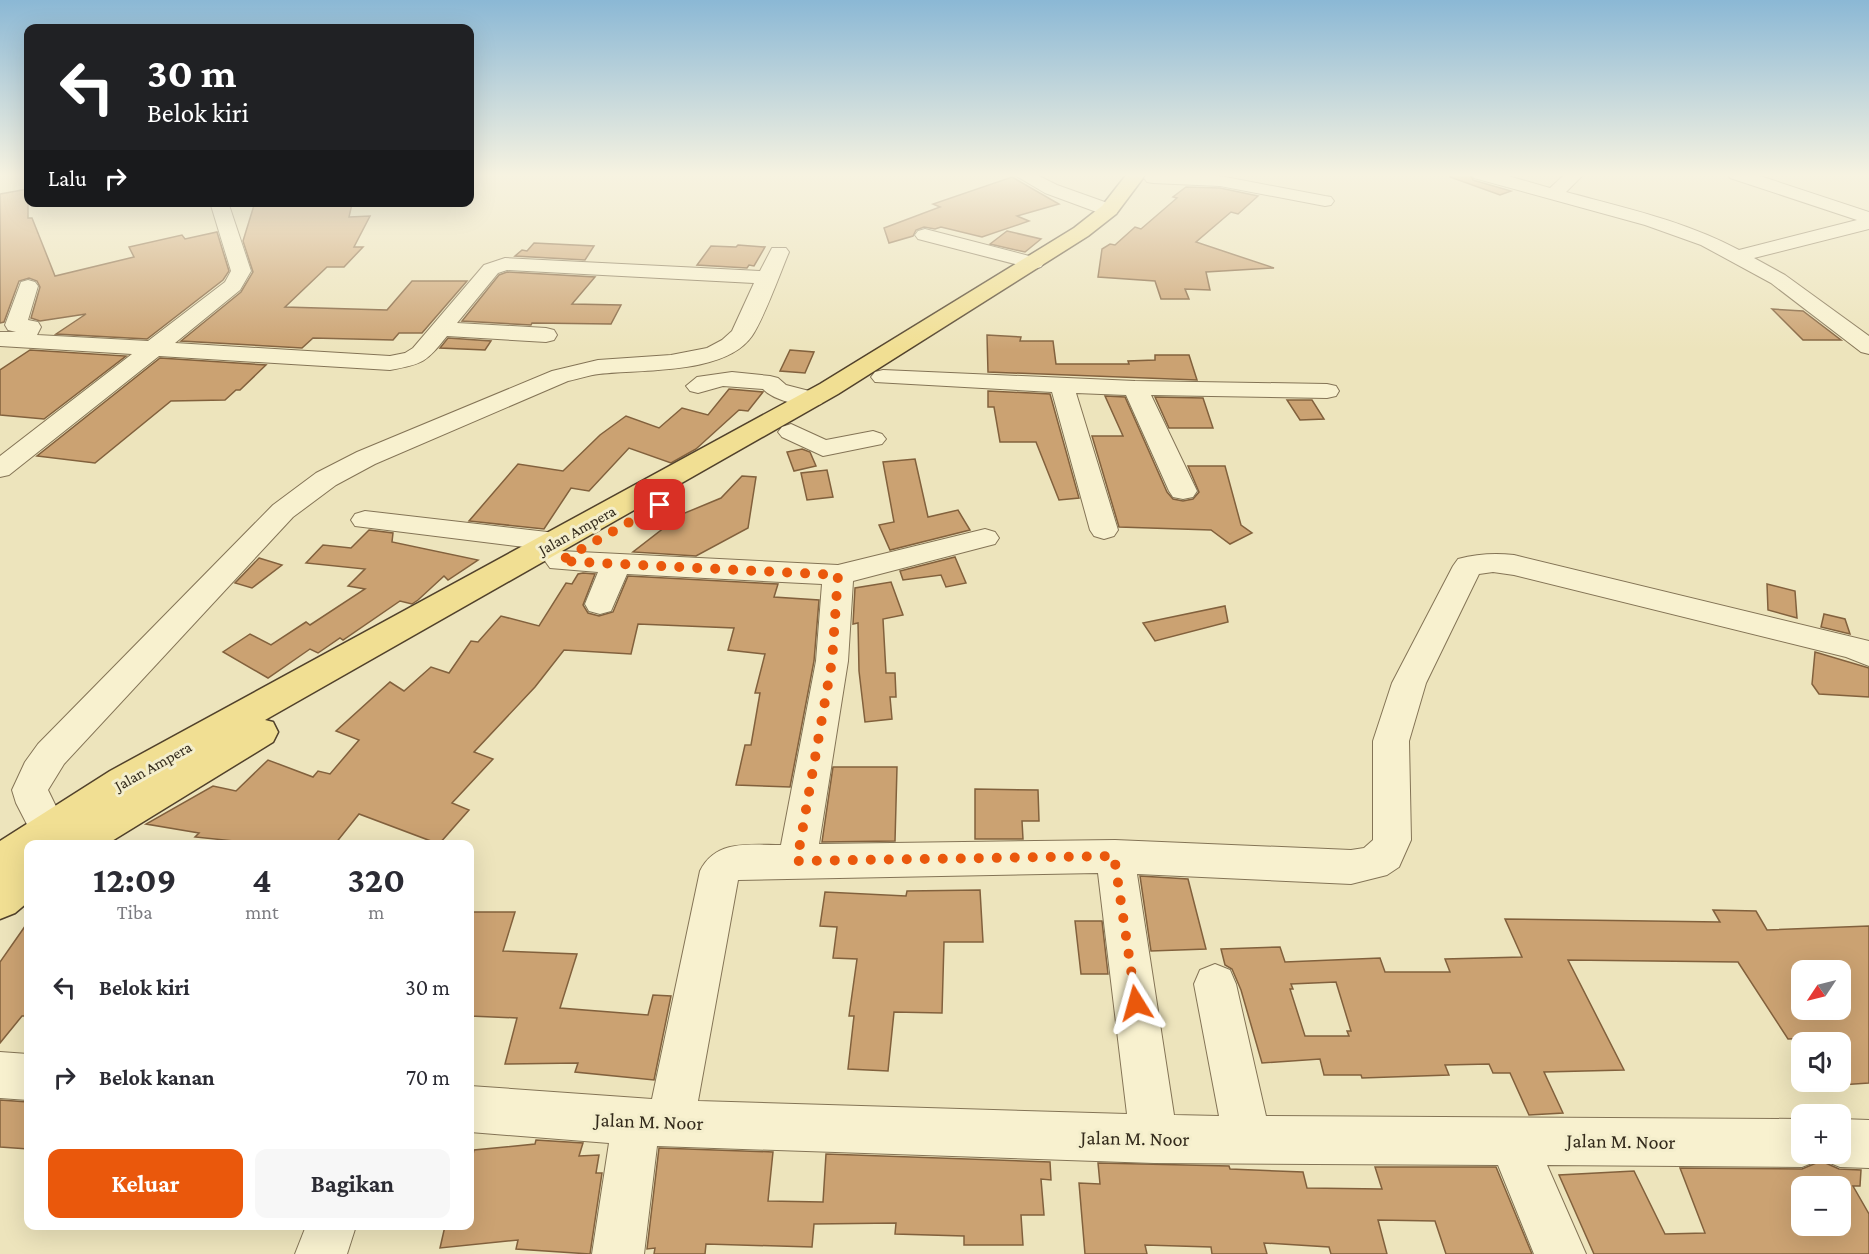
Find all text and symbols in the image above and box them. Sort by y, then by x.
icon: left [48,48,126,126]
text: 30 m [147,49,237,96]
text: Belok kiri [147,98,249,128]
icon: right [99,162,132,195]
text: Lalu [48,166,87,191]
pin [634,479,685,530]
icon: arrive [643,488,676,521]
street label: Jalan Ampera [534,502,620,560]
street label: Jalan Ampera [110,738,196,796]
text: 12:09 [93,860,176,900]
text: 4 [252,860,272,900]
text: 320 [348,860,405,900]
text: Tiba [117,901,152,923]
text: mnt [245,901,279,923]
text: m [368,901,384,923]
north arrow [1791,960,1851,1020]
map controls [1791,960,1851,1236]
icon: left [48,971,81,1004]
position arrow [1104,971,1168,1035]
text: Belok kiri [99,975,190,1000]
text: 30 m [405,975,450,1000]
button: sound [1791,1032,1851,1092]
icon: right [48,1061,81,1094]
text: Belok kanan [99,1065,215,1090]
text: 70 m [406,1065,450,1090]
button: + [1791,1104,1851,1164]
street label: Jalan M. Noor [592,1108,704,1135]
street label: Jalan M. Noor [1078,1126,1190,1151]
street label: Jalan M. Noor [1564,1129,1676,1154]
button: Keluar [48,1149,243,1218]
button: Bagikan [255,1149,450,1218]
button: − [1791,1176,1851,1236]

